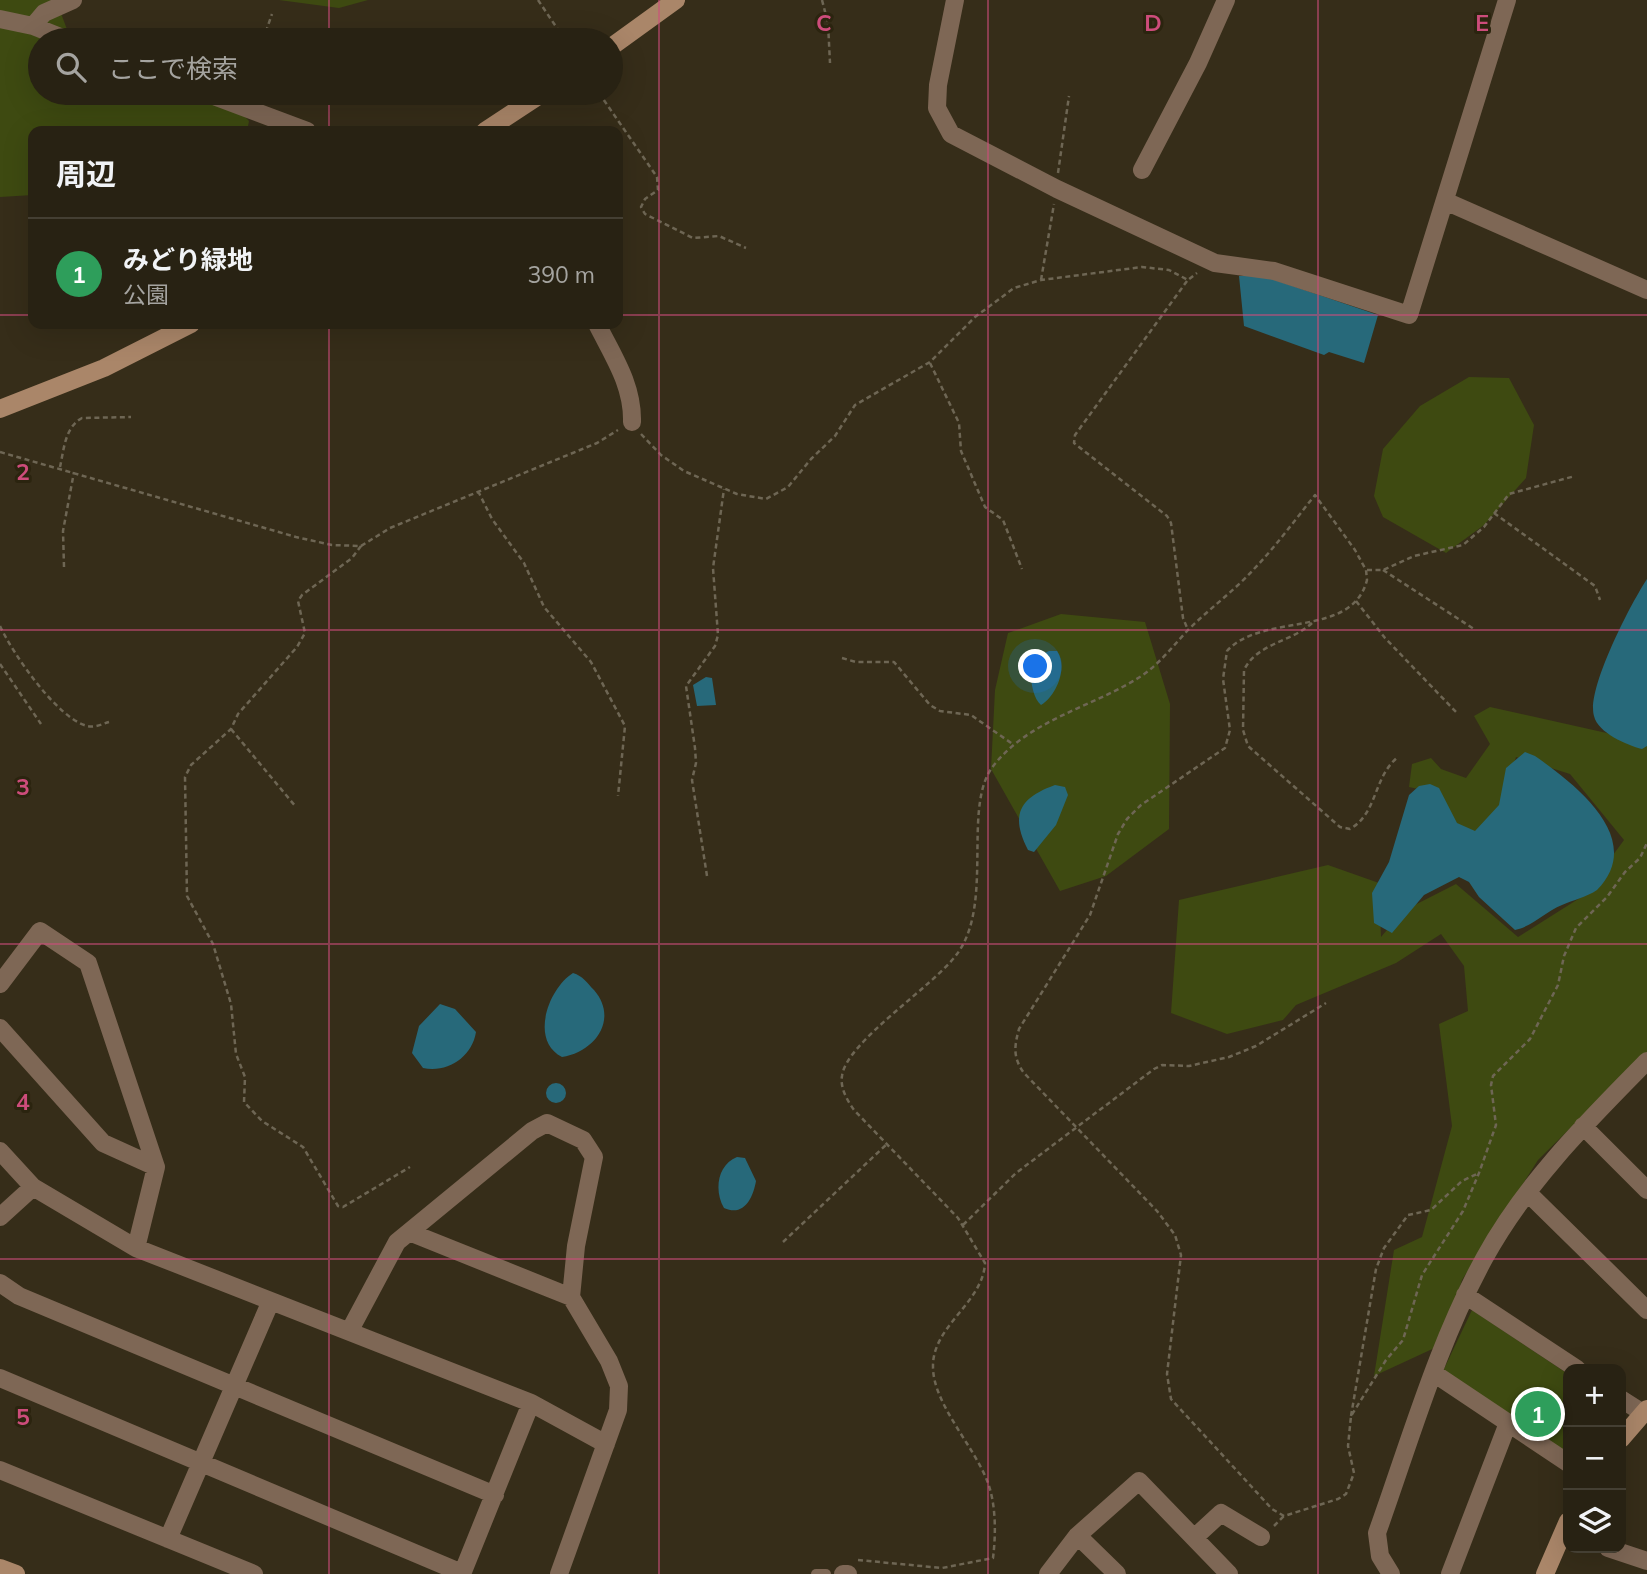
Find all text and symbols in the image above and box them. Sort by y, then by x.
text: C [816,8,832,37]
text: D [1144,8,1162,37]
text: E [1475,8,1489,37]
search box [28,28,623,105]
icon: search [52,48,90,86]
text: ここで検索 [108,52,238,85]
text: 周辺 [56,155,116,193]
text: みどり緑地 [123,243,253,276]
text: 1 [72,260,86,289]
text: 390 m [527,260,595,289]
text: 公園 [123,280,169,309]
text: 2 [16,457,30,486]
your location [1018,649,1052,683]
text: 3 [16,772,30,801]
text: 4 [16,1087,30,1116]
map controls [1563,1364,1626,1553]
button: + [1563,1364,1626,1427]
pin: 1 [1515,1388,1561,1440]
text: 5 [16,1402,30,1431]
button: − [1563,1427,1626,1490]
button: layers [1563,1490,1626,1553]

